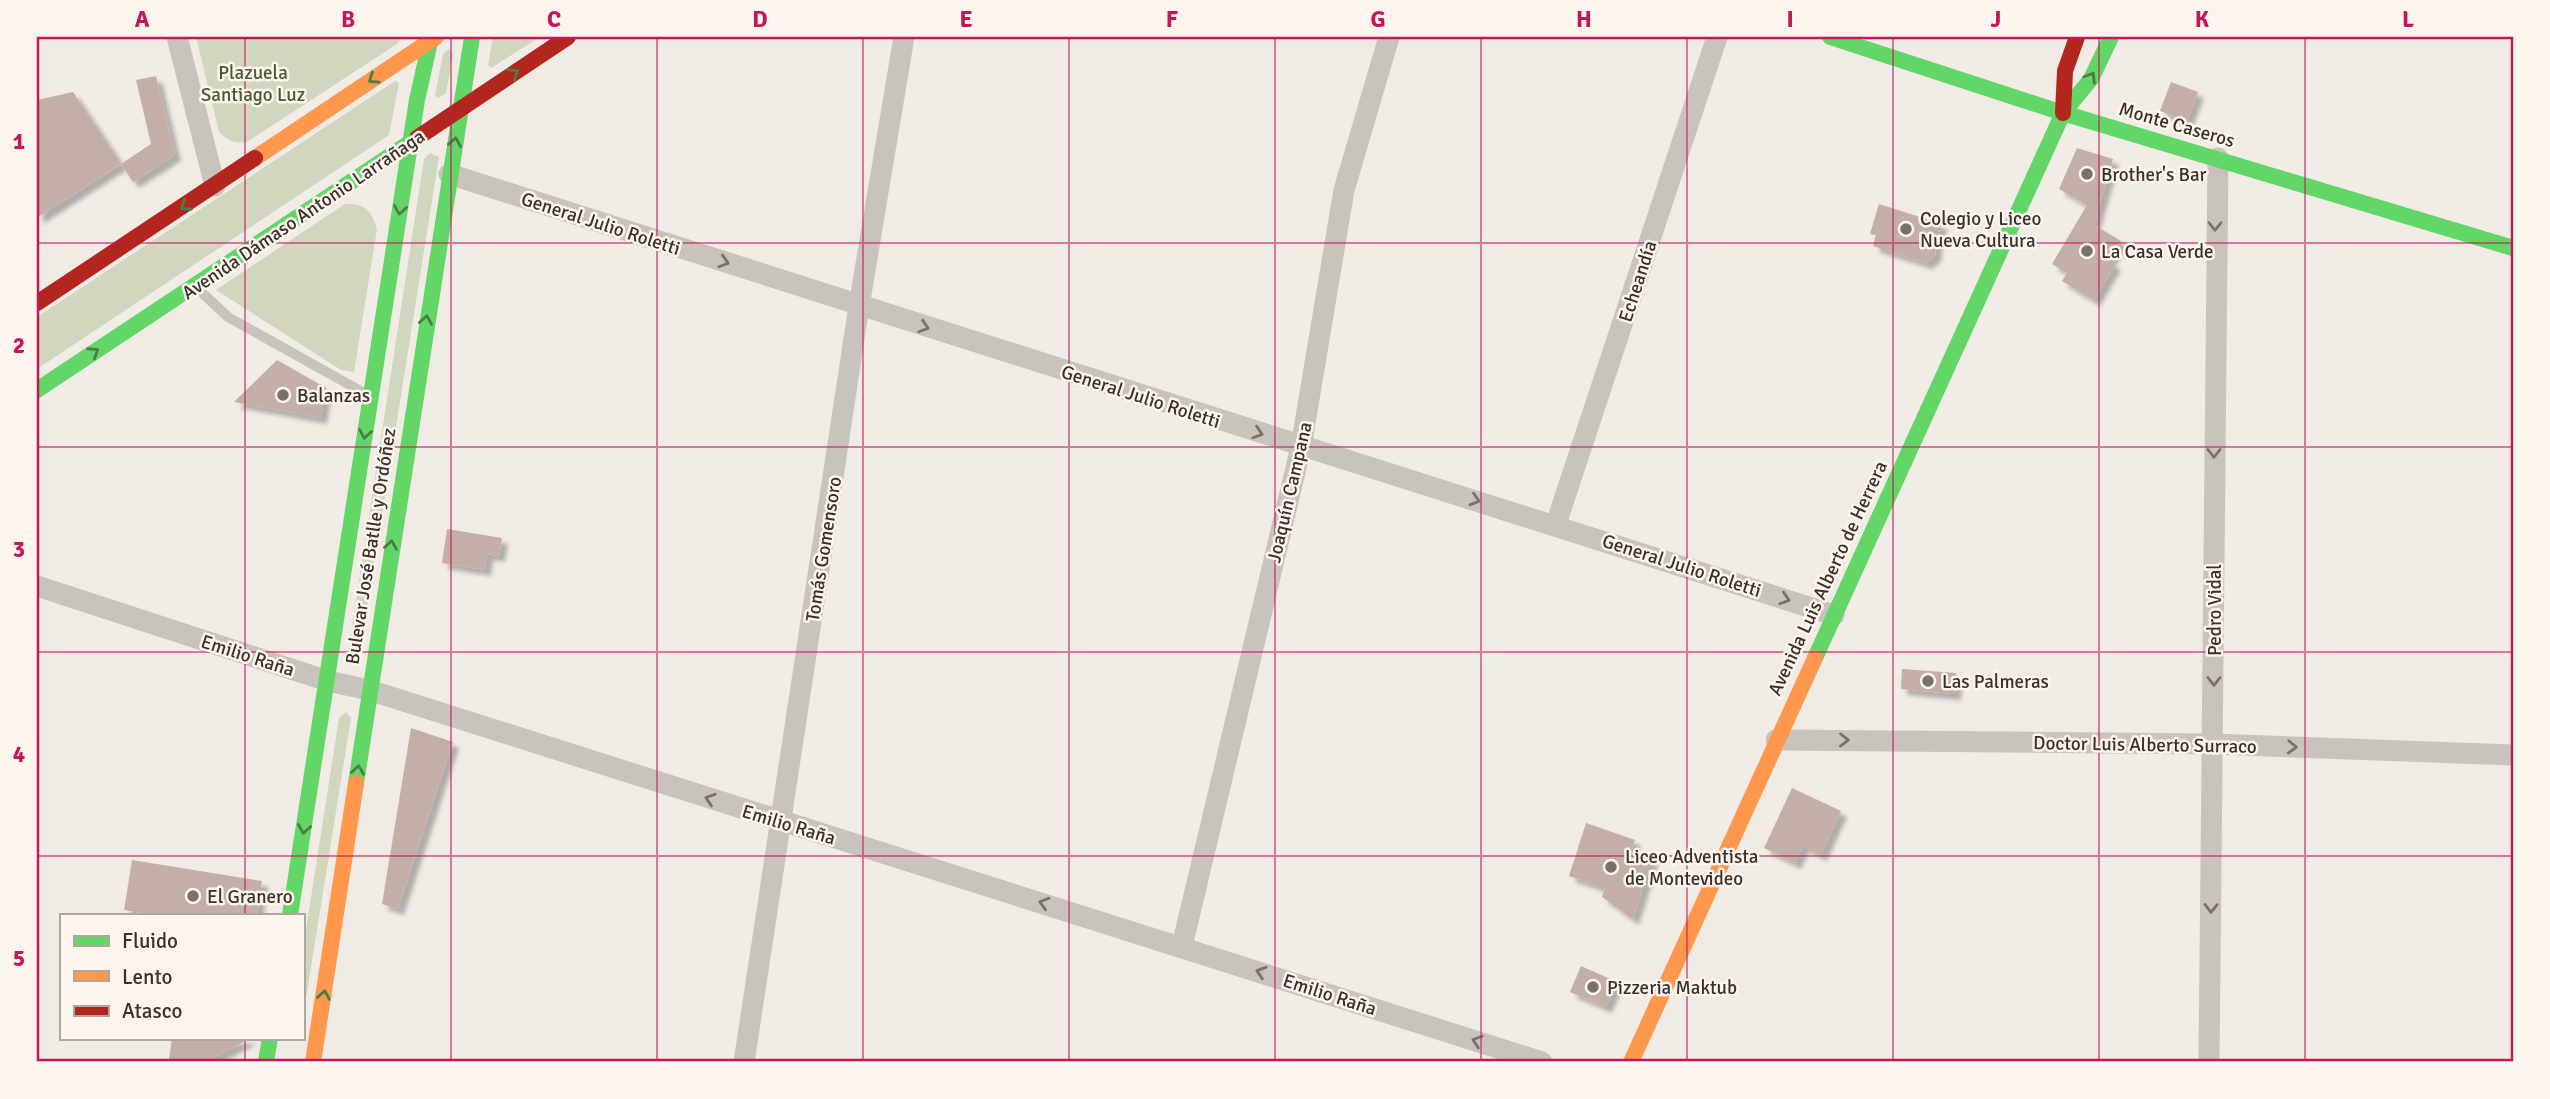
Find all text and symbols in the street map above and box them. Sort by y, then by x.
text: A [135,5,150,34]
text: B [341,5,355,34]
text: C [547,5,561,34]
text: D [752,5,768,34]
text: E [959,5,973,34]
text: F [1166,5,1178,34]
text: G [1370,5,1386,34]
text: H [1576,5,1592,34]
text: I [1786,5,1794,34]
text: J [1991,5,2001,34]
text: K [2195,5,2210,34]
text: L [2402,5,2414,34]
park label: Plazuela Santiago Luz [201,61,305,107]
one-way arrow [506,69,519,81]
one-way arrow [368,71,381,84]
one-way arrow [2082,72,2095,85]
street label: Monte Caseros [2116,97,2237,153]
street label: Avenida Dámaso Antonio Larrañaga [178,124,430,305]
text: 1 [13,127,25,156]
one-way arrow [446,136,461,148]
place label: Brother's Bar [2101,163,2207,187]
marker: Brother's Bar [2079,166,2095,182]
street label: General Julio Roletti [518,187,683,261]
one-way arrow [179,197,192,210]
one-way arrow [393,204,408,215]
place label: Colegio y Liceo Nueva Cultura [1920,207,2041,253]
marker: Colegio y Liceo Nueva Cultura [1898,221,1914,237]
one-way arrow [2207,221,2223,232]
street label: Echeandía [1614,238,1662,325]
place label: La Casa Verde [2101,240,2214,264]
marker: La Casa Verde [2079,243,2095,259]
one-way arrow [718,254,730,269]
one-way arrow [418,314,433,326]
one-way arrow [918,318,930,333]
text: 2 [13,331,25,360]
one-way arrow [86,348,99,361]
street label: General Julio Roletti [1058,360,1223,434]
place label: Balanzas [297,384,370,408]
marker: Balanzas [275,387,291,403]
street label: Joaquín Campana [1262,419,1318,565]
one-way arrow [1251,425,1263,439]
street label: Bulevar José Batlle y Ordóñez [340,426,402,666]
one-way arrow [358,428,373,440]
one-way arrow [2207,448,2222,459]
street label: Avenida Luis Alberto de Herrera [1763,457,1893,700]
street label: Tomás Gomensoro [801,475,847,623]
one-way arrow [1469,491,1481,506]
street label: General Julio Roletti [1599,529,1764,603]
text: 3 [13,535,25,564]
one-way arrow [383,539,398,551]
street label: Pedro Vidal [2203,564,2227,656]
one-way arrow [1778,591,1791,605]
street label: Emilio Raña [198,630,297,682]
place label: Las Palmeras [1942,670,2049,694]
marker: Las Palmeras [1920,673,1936,689]
one-way arrow [2206,676,2222,687]
street label: Doctor Luis Alberto Surraco [2033,731,2257,759]
one-way arrow [1839,732,1850,748]
one-way arrow [2287,739,2298,754]
text: 4 [13,740,25,769]
one-way arrow [350,764,365,776]
one-way arrow [704,793,716,807]
street label: Emilio Raña [739,799,838,851]
one-way arrow [297,823,312,835]
place label: Liceo Adventista de Montevideo [1625,845,1759,891]
marker: Liceo Adventista de Montevideo [1603,859,1619,875]
place label: El Granero [207,885,293,909]
marker: El Granero [185,888,201,904]
one-way arrow [1038,897,1050,912]
one-way arrow [2203,904,2219,914]
legend [60,914,304,1040]
text: Fluido [122,928,178,954]
text: 5 [13,944,25,973]
text: Lento [122,964,172,990]
one-way arrow [1255,965,1267,980]
street label: Emilio Raña [1280,969,1379,1021]
place label: Pizzeria Maktub [1607,976,1737,1000]
marker: Pizzeria Maktub [1585,979,1601,995]
one-way arrow [316,989,331,1001]
text: Atasco [122,998,182,1024]
one-way arrow [1472,1035,1484,1050]

